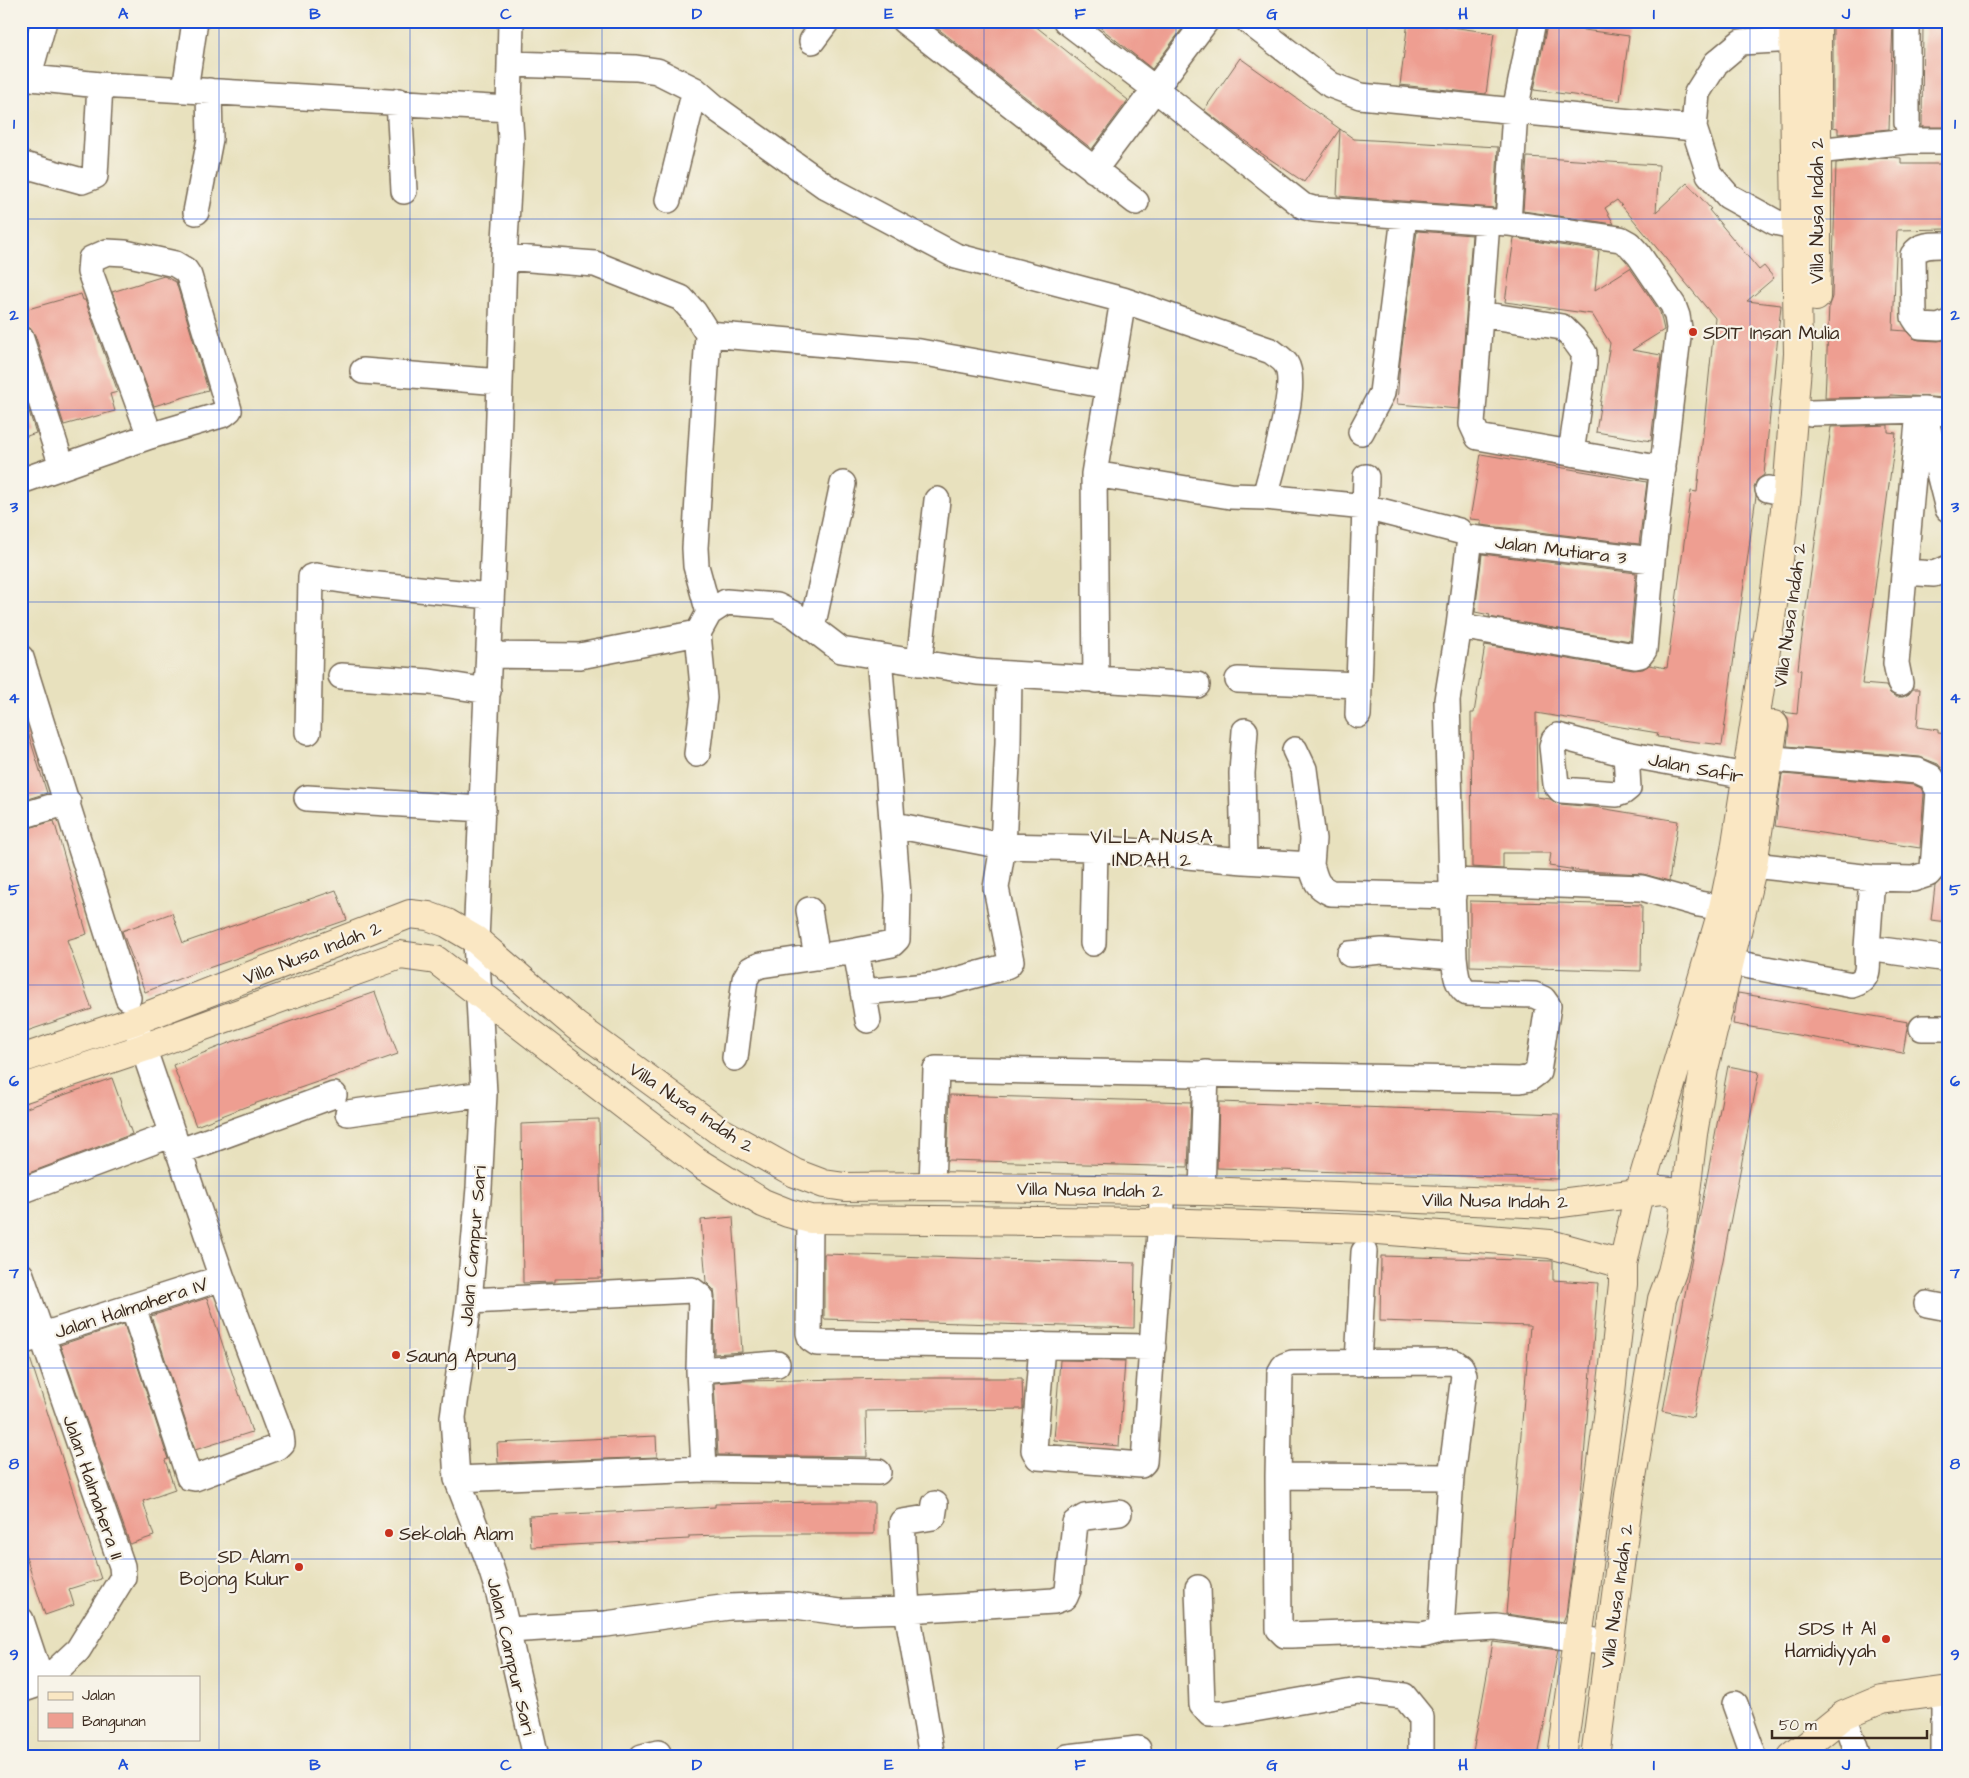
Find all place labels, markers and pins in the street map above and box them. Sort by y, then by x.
place label: SDIT Insan Mulia [1703,320,1840,347]
marker: SDIT Insan Mulia [1687,326,1699,338]
place label: Saung Apung [406,1343,516,1371]
marker: Saung Apung [390,1349,402,1361]
place label: Sekolah Alam [399,1521,513,1548]
marker: Sekolah Alam [383,1527,395,1539]
place label: SD Alam Bojong Kulur [180,1544,290,1594]
marker: SD Alam Bojong Kulur [293,1561,305,1573]
place label: SDS It Al Hamidiyyah [1785,1616,1877,1666]
marker: SDS It Al Hamidiyyah [1880,1633,1892,1645]

